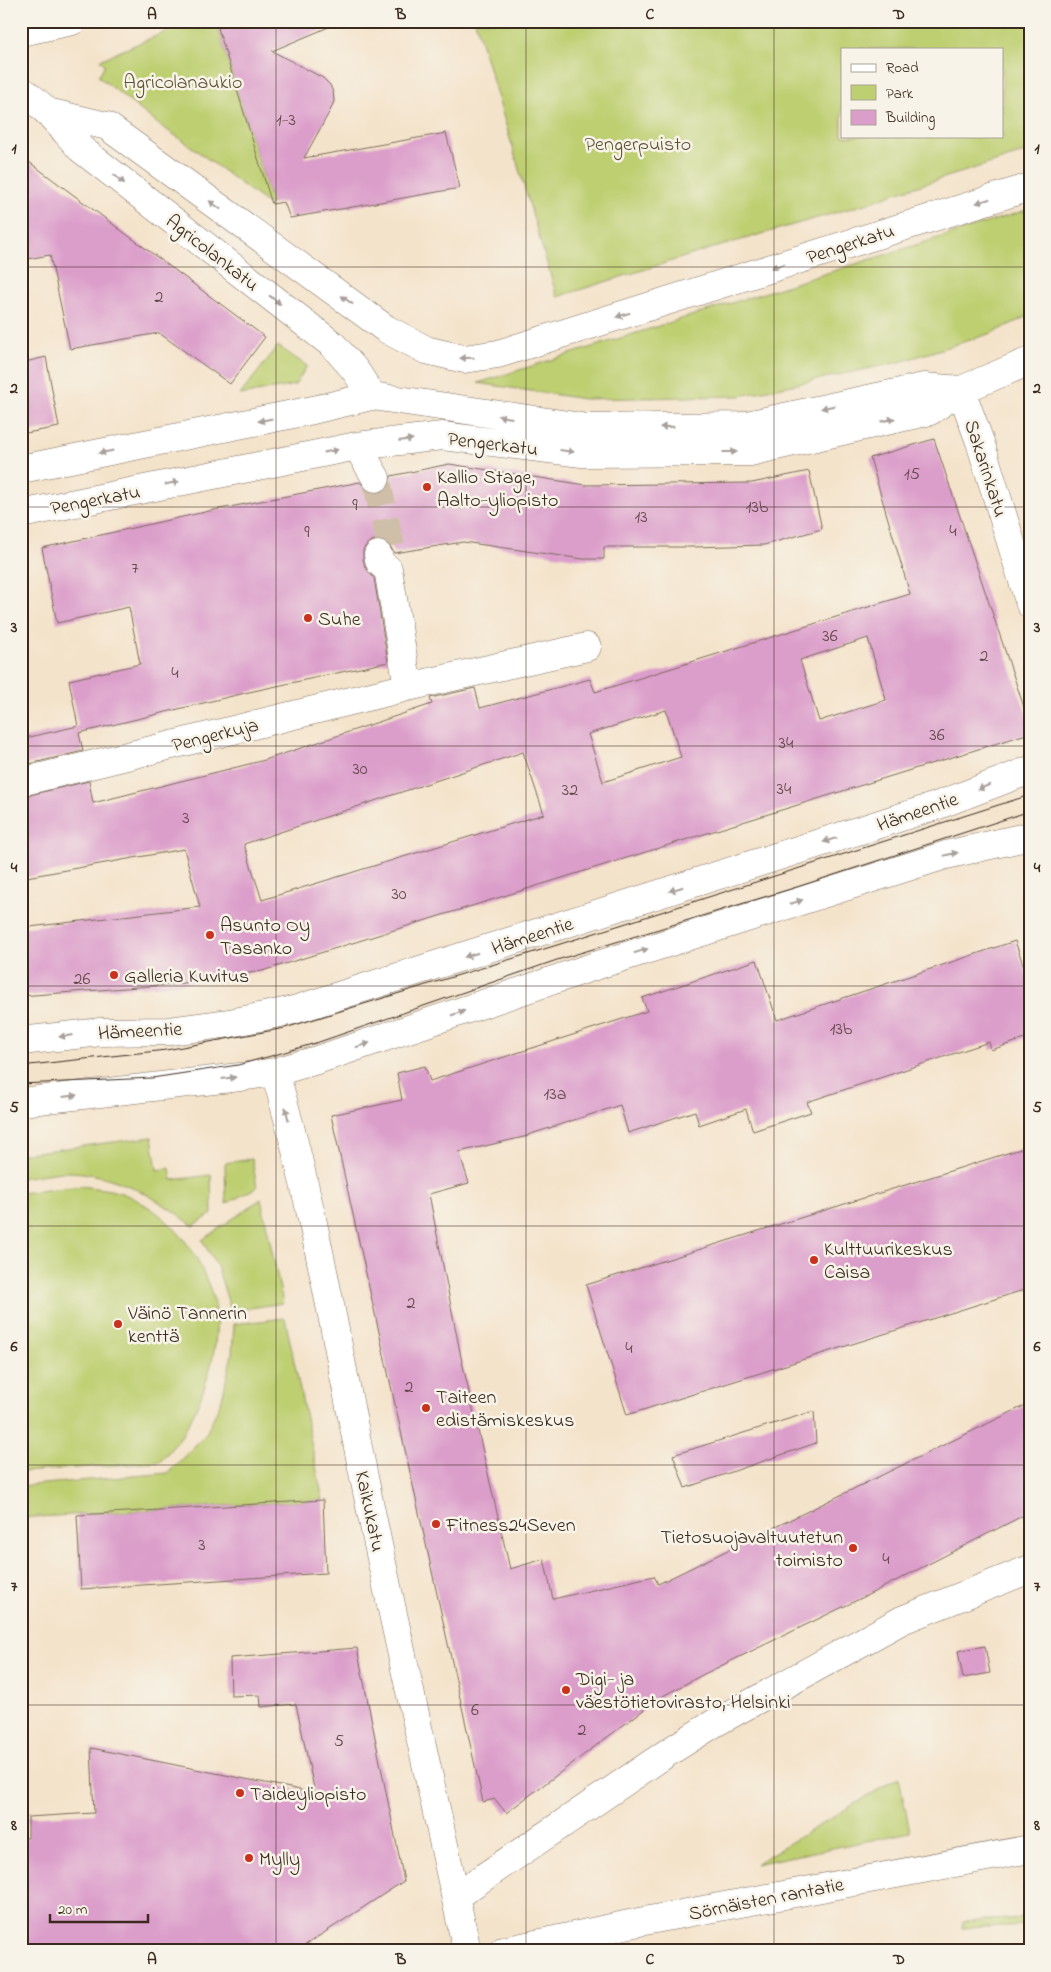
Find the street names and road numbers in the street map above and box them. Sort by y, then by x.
street label: Agricolankatu [158,208,264,301]
street label: Pengerkatu [803,218,899,274]
street label: Sakarinkatu [955,416,1014,521]
street label: Pengerkatu [446,426,540,466]
street label: Pengerkatu [48,479,143,525]
street label: Pengerkuja [169,712,262,762]
street label: Hämeentie [873,786,962,841]
street label: Hämeentie [488,911,577,964]
street label: Hämeentie [97,1016,183,1049]
street label: Kaikukatu [346,1468,391,1555]
street label: Sörnäisten rantatie [686,1871,847,1930]

